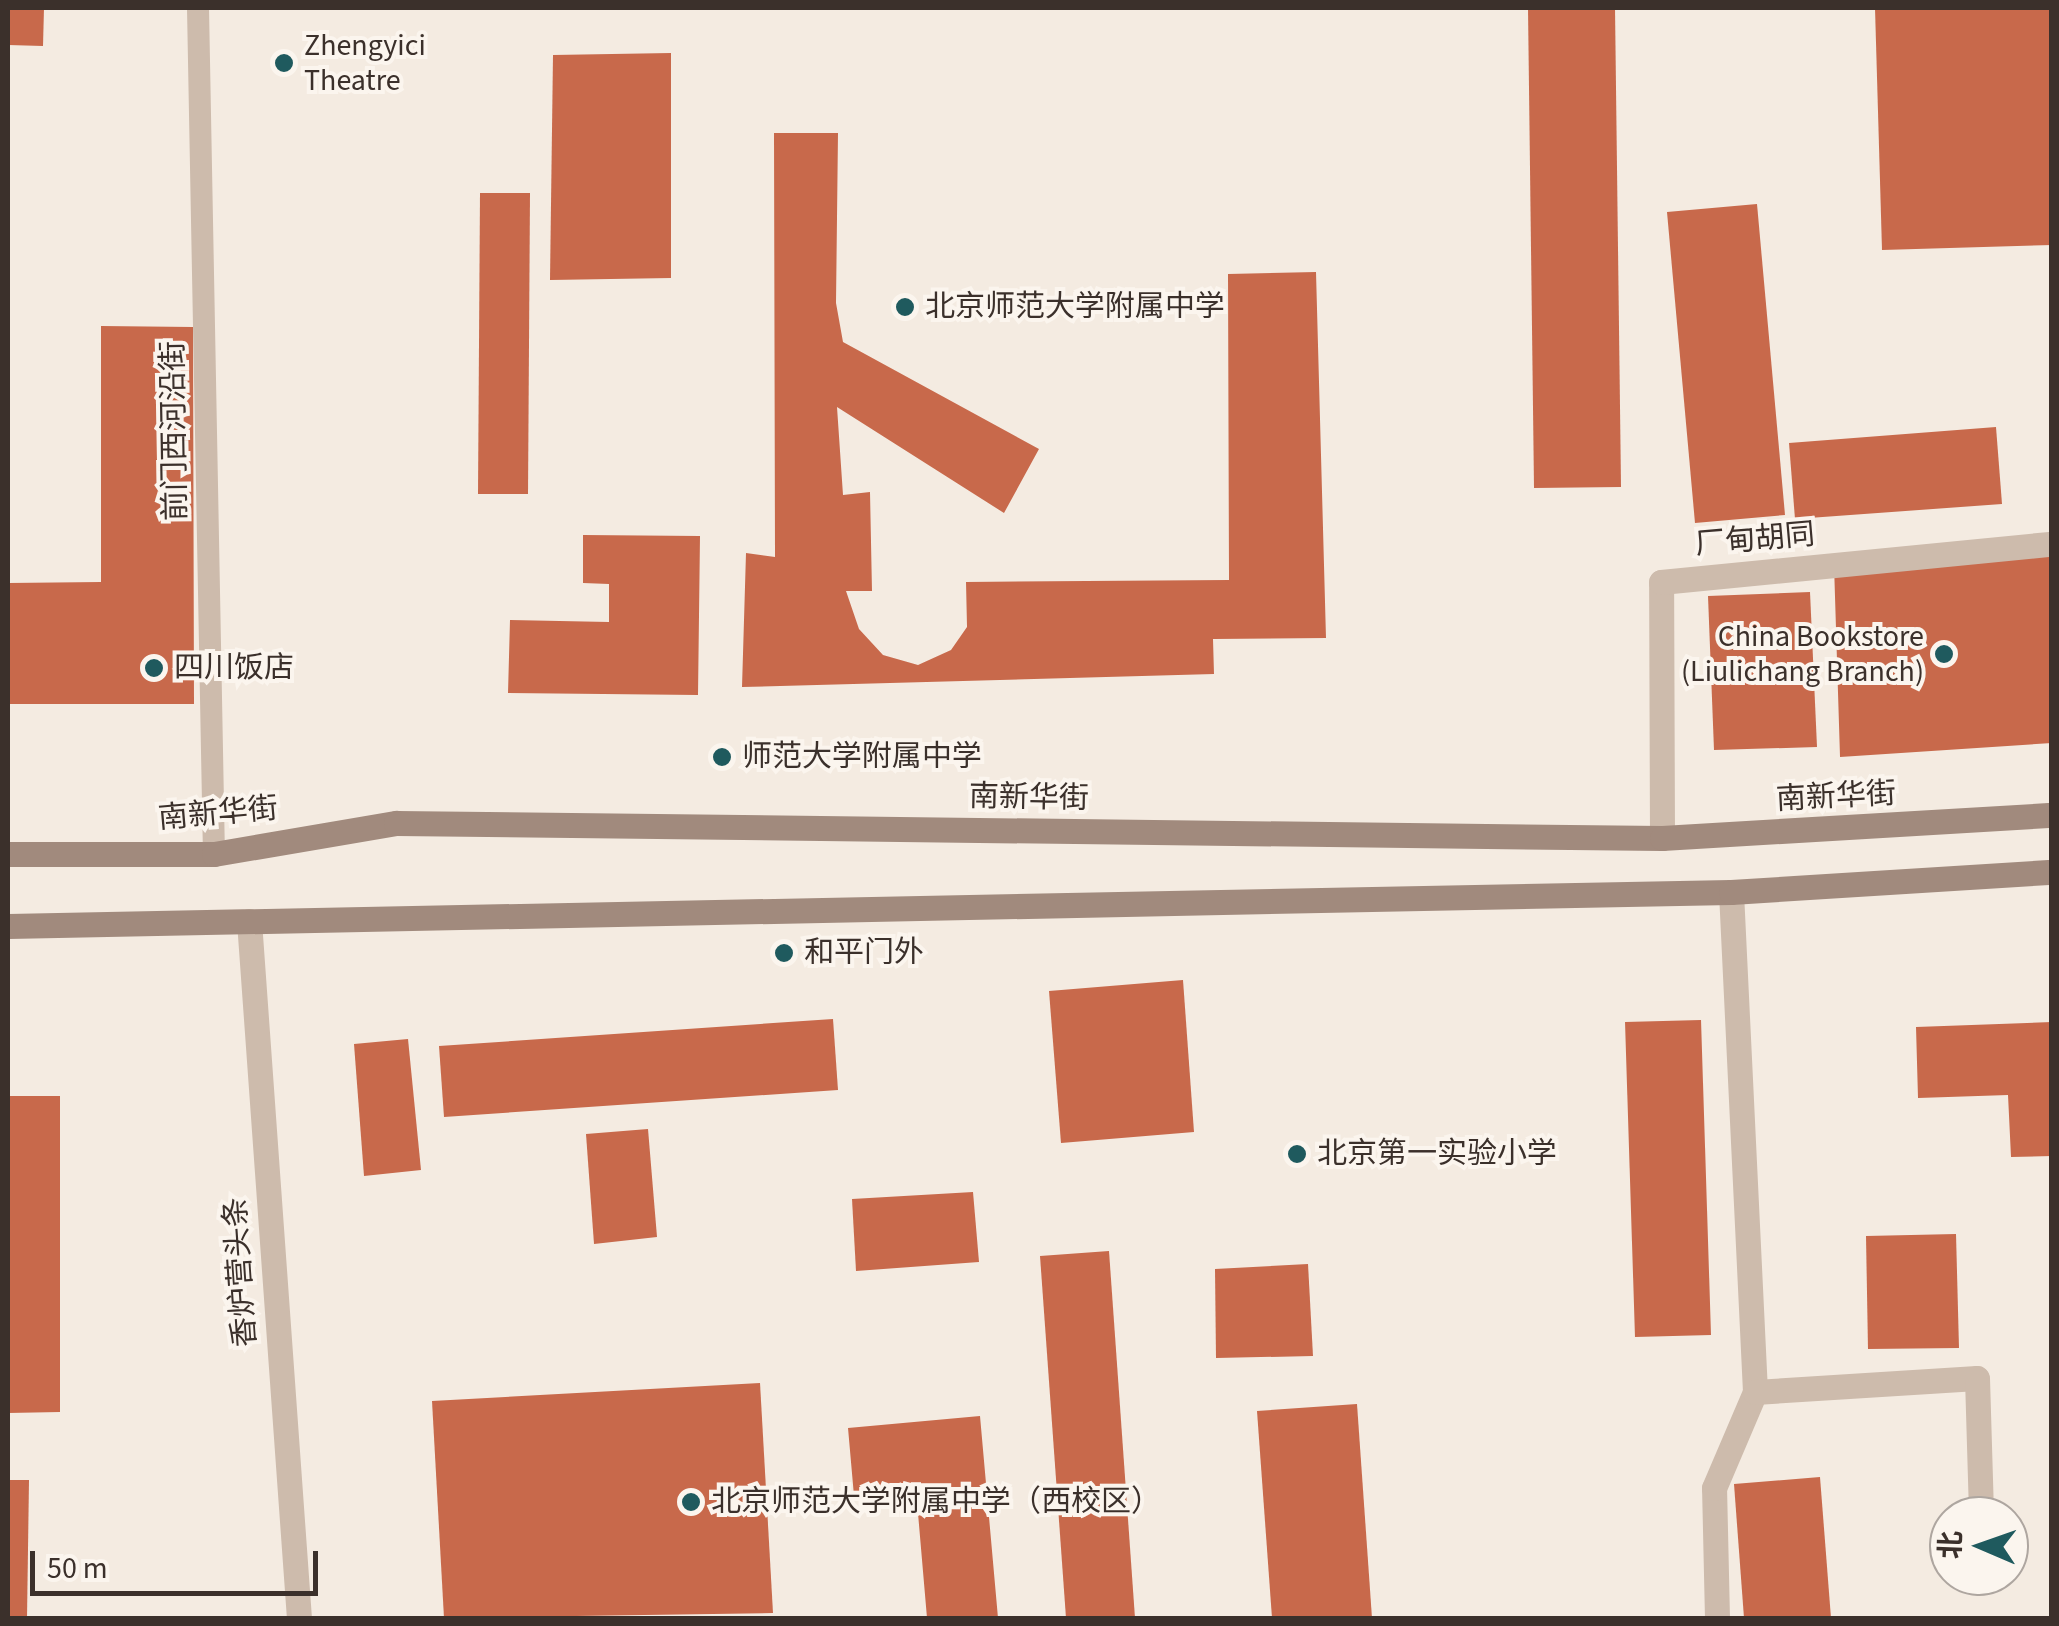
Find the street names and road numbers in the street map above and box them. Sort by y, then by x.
street label: 前门西河沿街 [155,341,195,521]
street label: 厂甸胡同 [1694,517,1816,563]
street label: 南新华街 [1775,776,1897,818]
street label: 南新华街 [969,779,1089,817]
street label: 南新华街 [157,791,279,837]
street label: 香炉营头条 [218,1196,264,1348]

